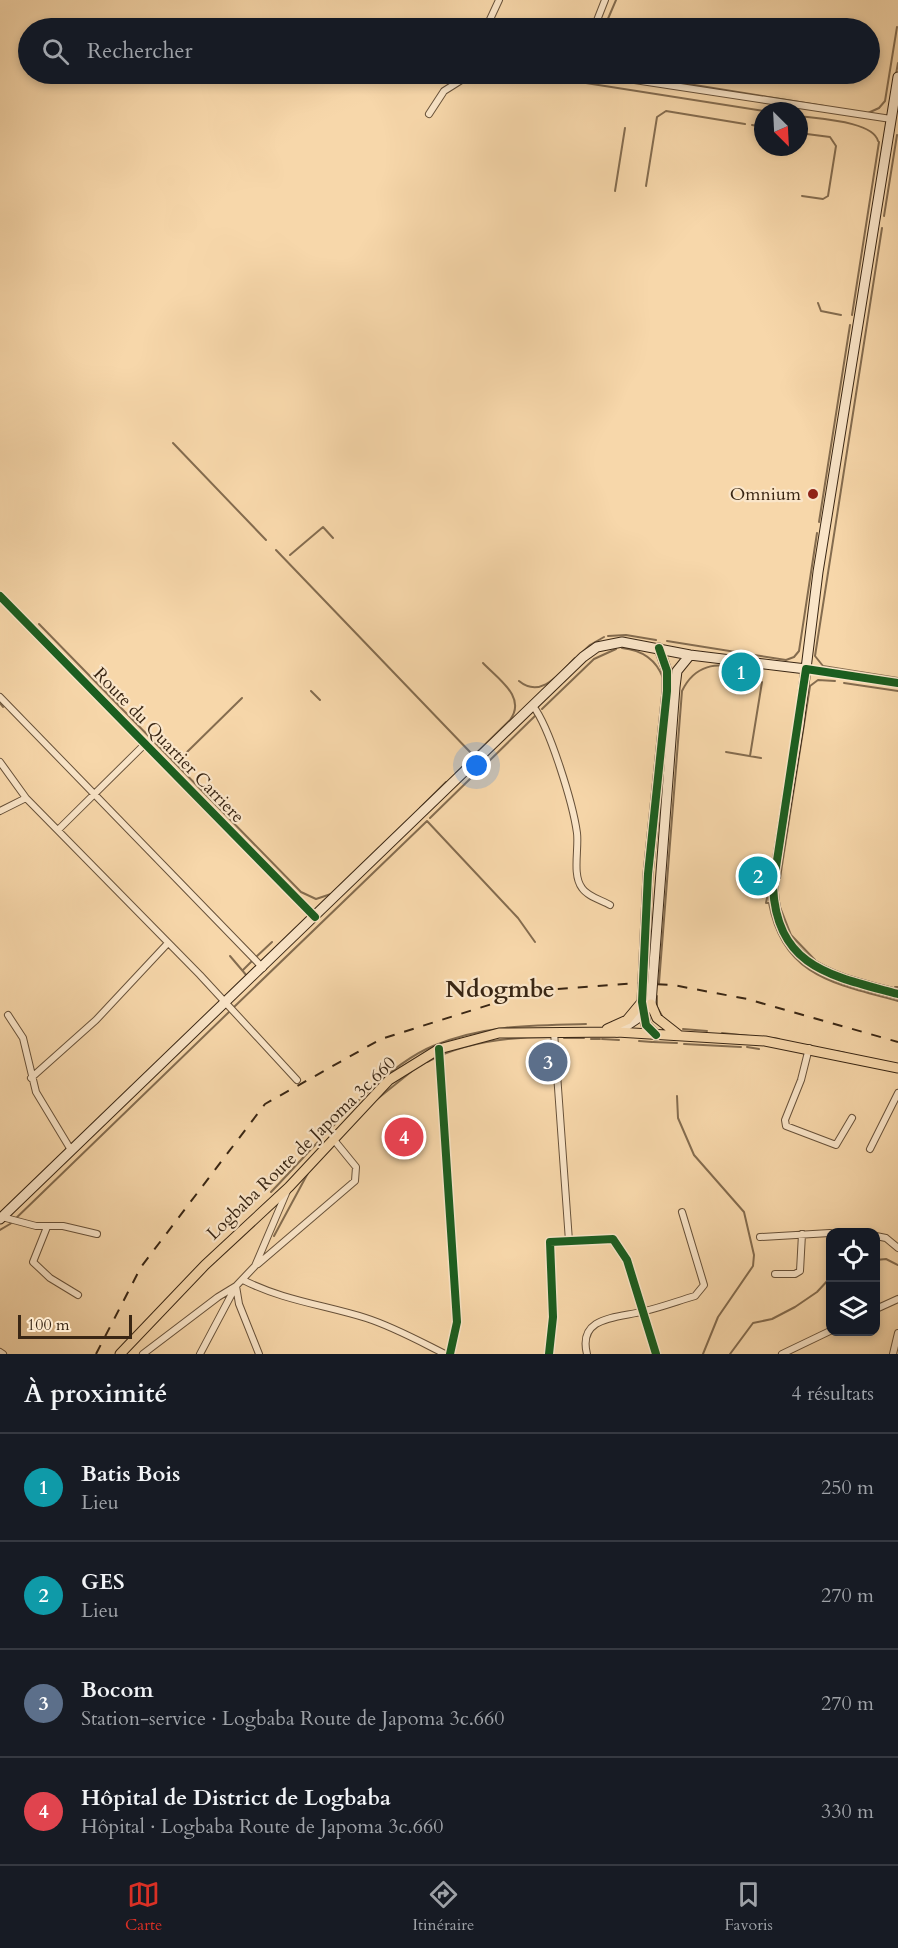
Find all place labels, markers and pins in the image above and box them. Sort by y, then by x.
place label: Omnium [730,482,802,507]
marker: Omnium [806,487,820,501]
pin: 1 [722,650,760,694]
pin: 2 [738,854,777,898]
pin: 3 [528,1040,568,1084]
pin: 4 [384,1114,424,1160]

